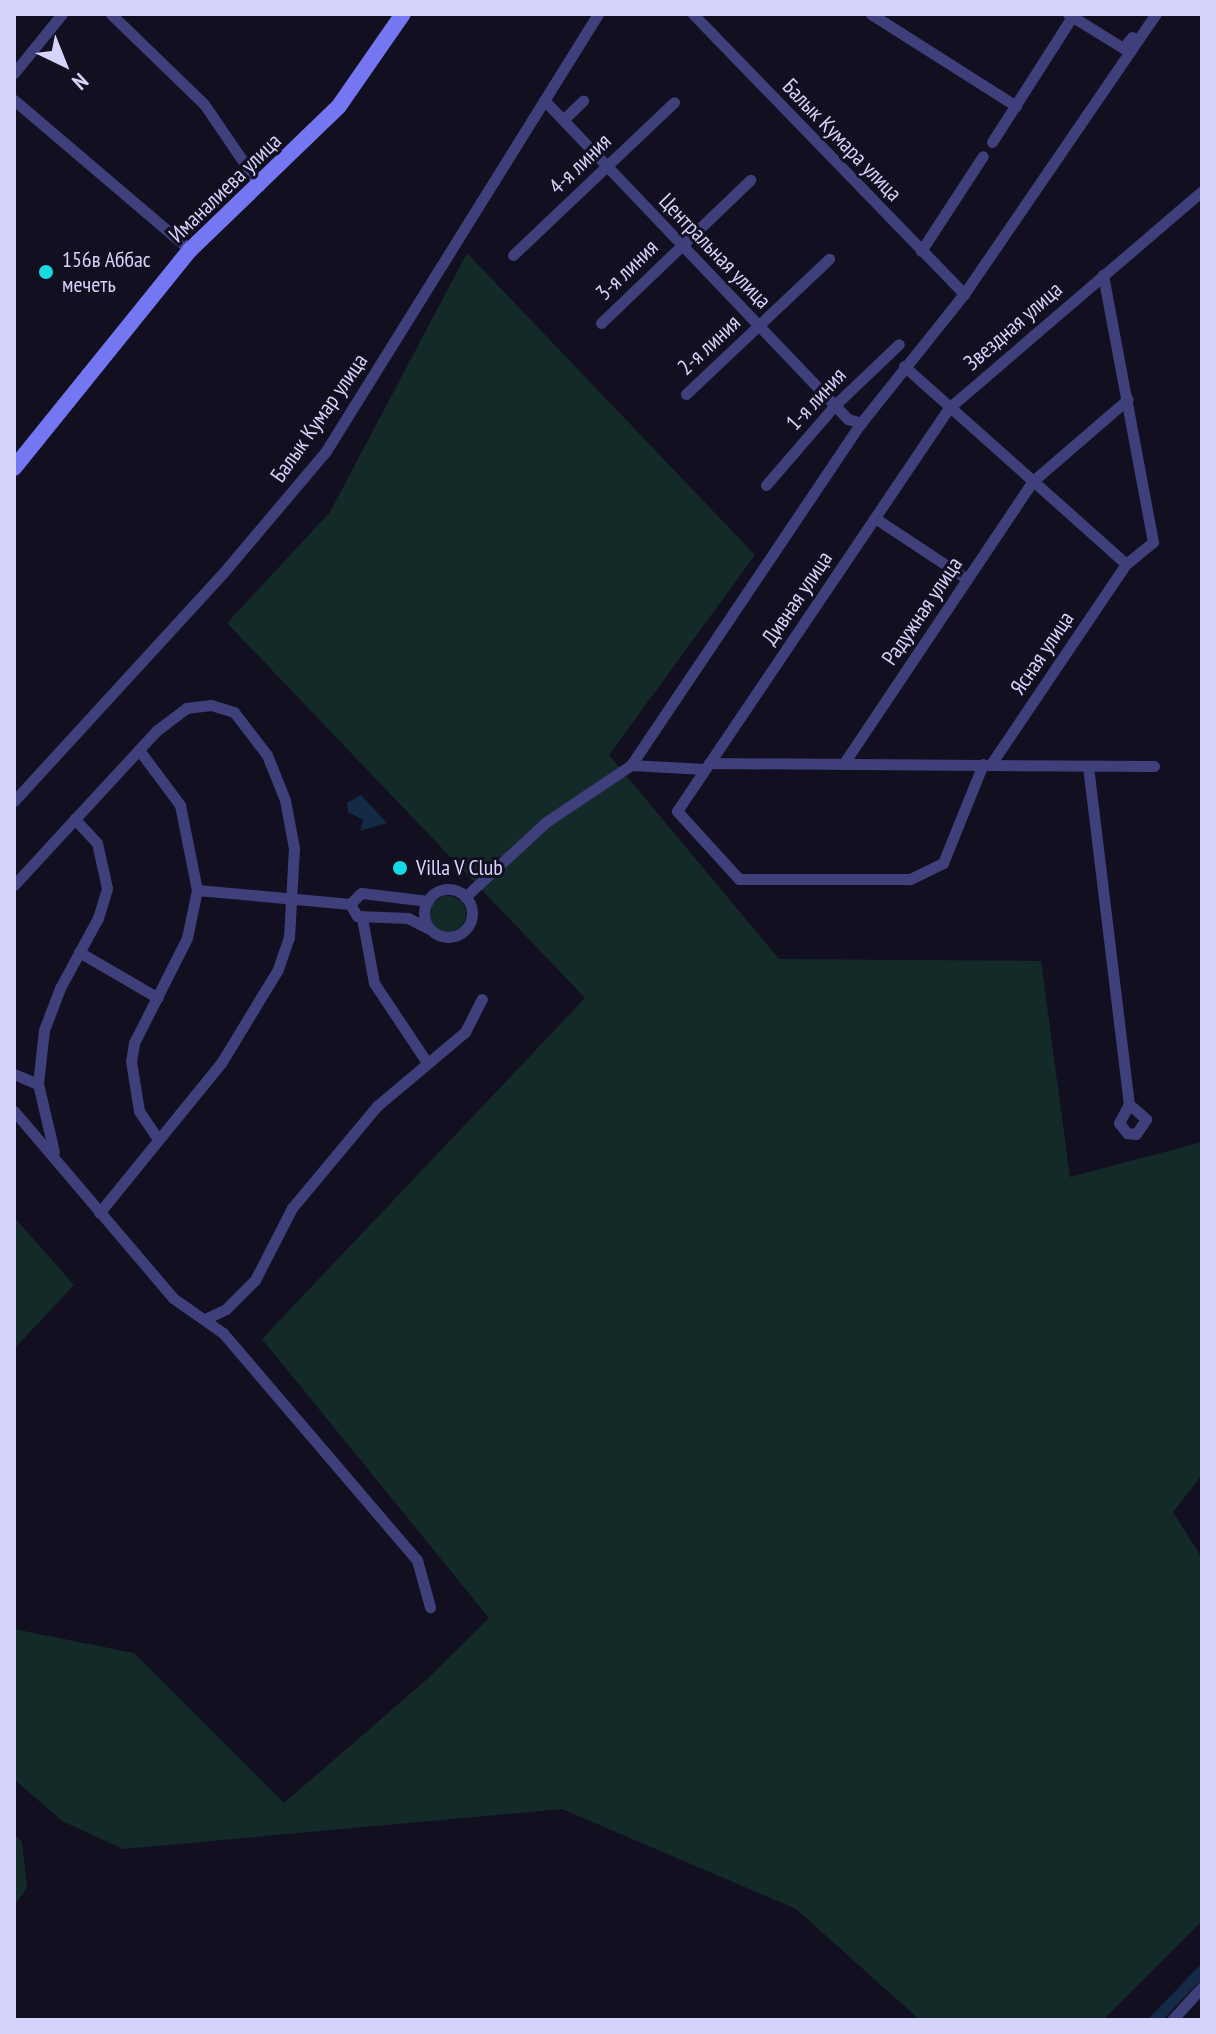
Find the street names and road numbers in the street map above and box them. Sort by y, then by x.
street label: Балык Кумара улица [777,73,907,207]
street label: Иманалиева улица [163,128,287,248]
street label: 4-я линия [544,128,616,200]
street label: Центральная улица [654,188,776,314]
street label: 3-я линия [591,234,663,306]
street label: Звездная улица [958,276,1068,376]
street label: 2-я линия [672,309,746,381]
street label: Балык Кумар улица [265,349,373,487]
street label: 1-я линия [780,362,852,436]
street label: Дивная улица [756,546,838,650]
street label: Радужная улица [876,552,968,670]
street label: Ясная улица [1005,606,1079,700]

